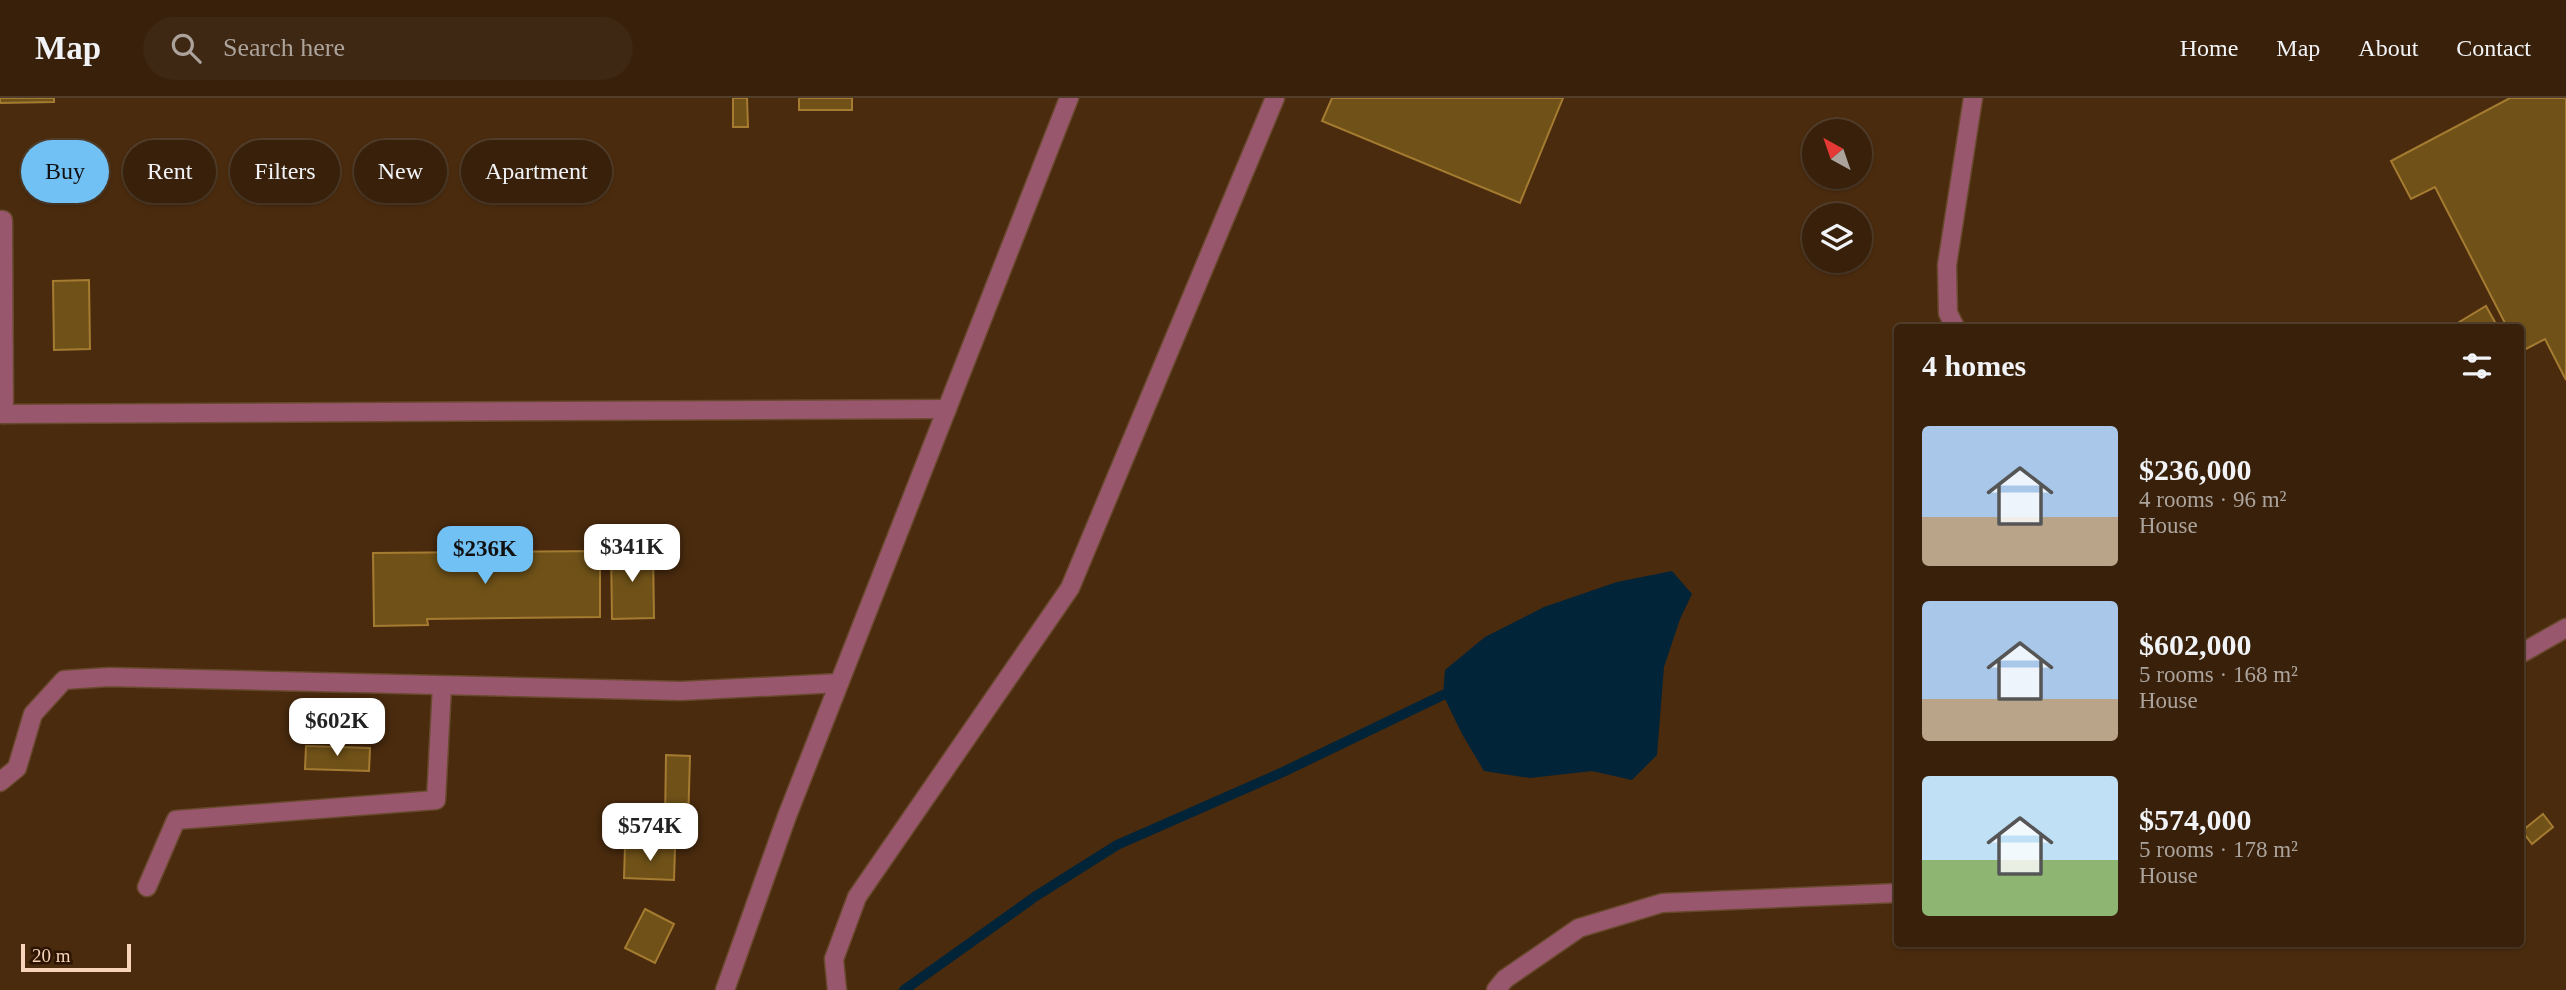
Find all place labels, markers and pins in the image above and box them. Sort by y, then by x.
pin: $341K [583,524,681,584]
pin: $236K [436,526,534,586]
pin: $602K [288,698,386,758]
pin: $574K [601,804,699,863]

